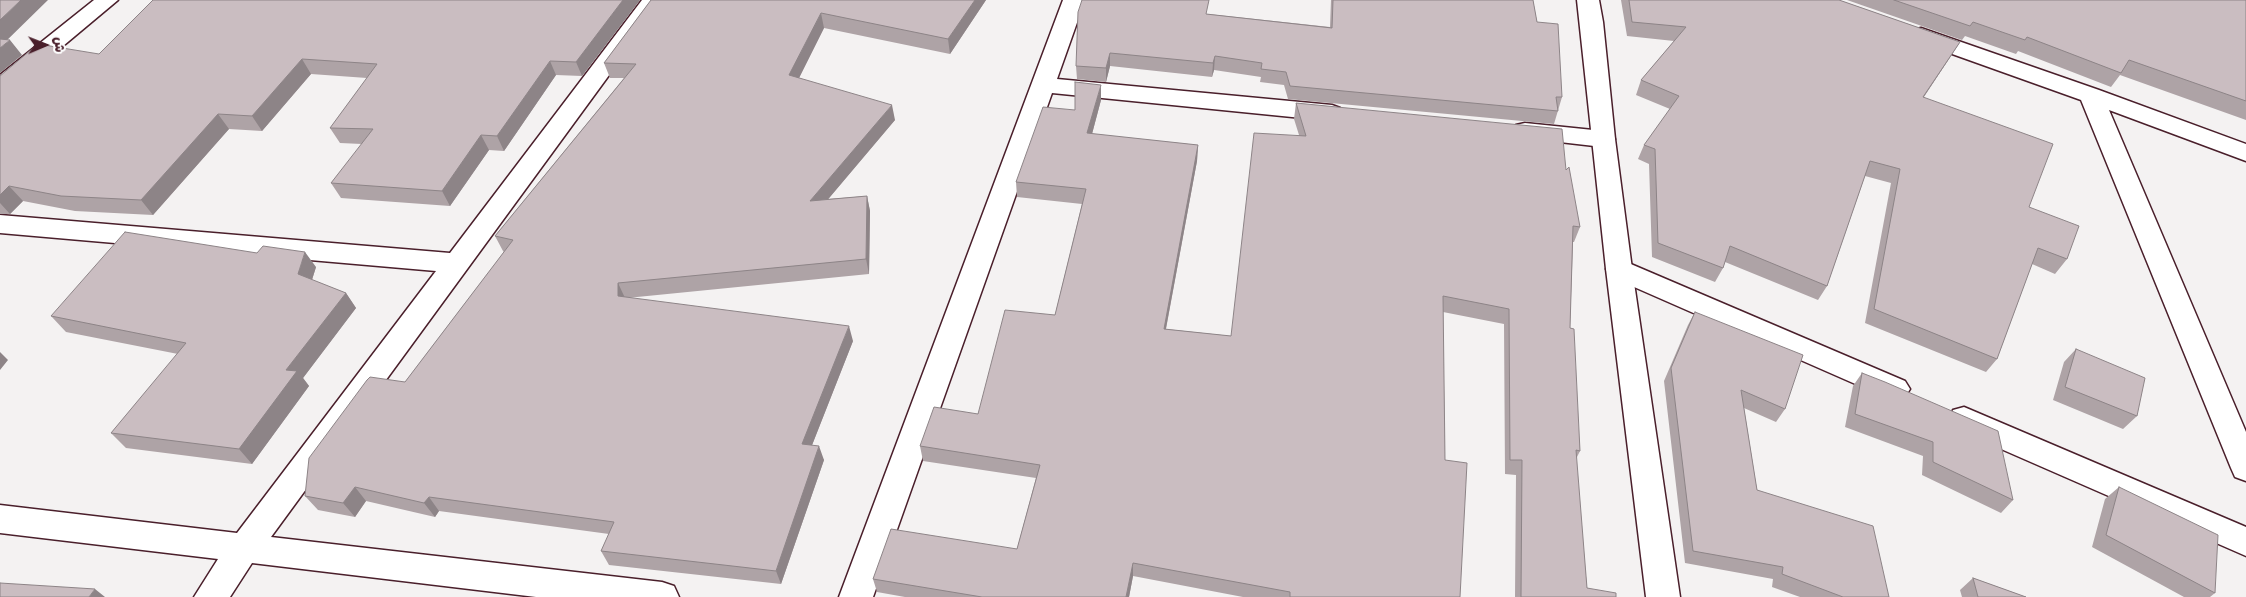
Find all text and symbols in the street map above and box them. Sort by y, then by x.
north arrow [20,20,70,70]
text: ش [51,37,70,53]

